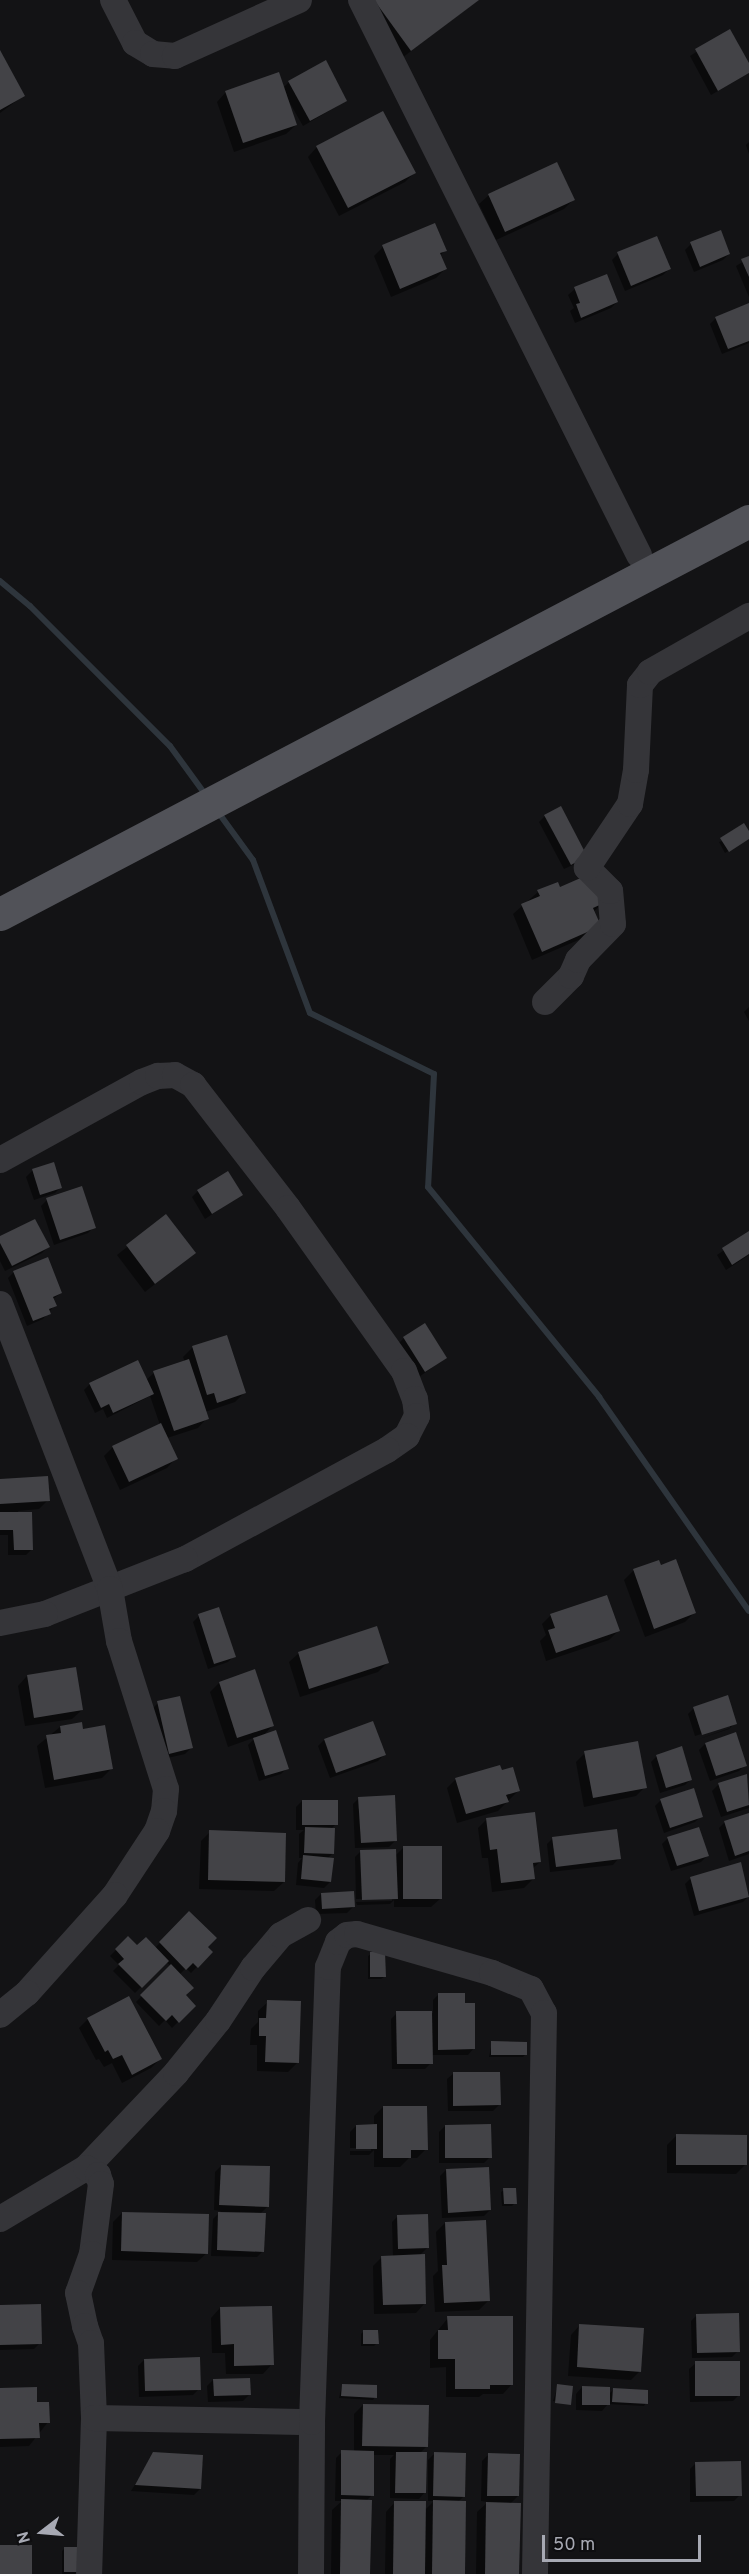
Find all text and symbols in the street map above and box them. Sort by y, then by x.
north arrow [12,2502,72,2562]
scale bar [545,2523,704,2561]
text: N [13,2529,36,2545]
text: 50 m [553,2534,595,2557]

